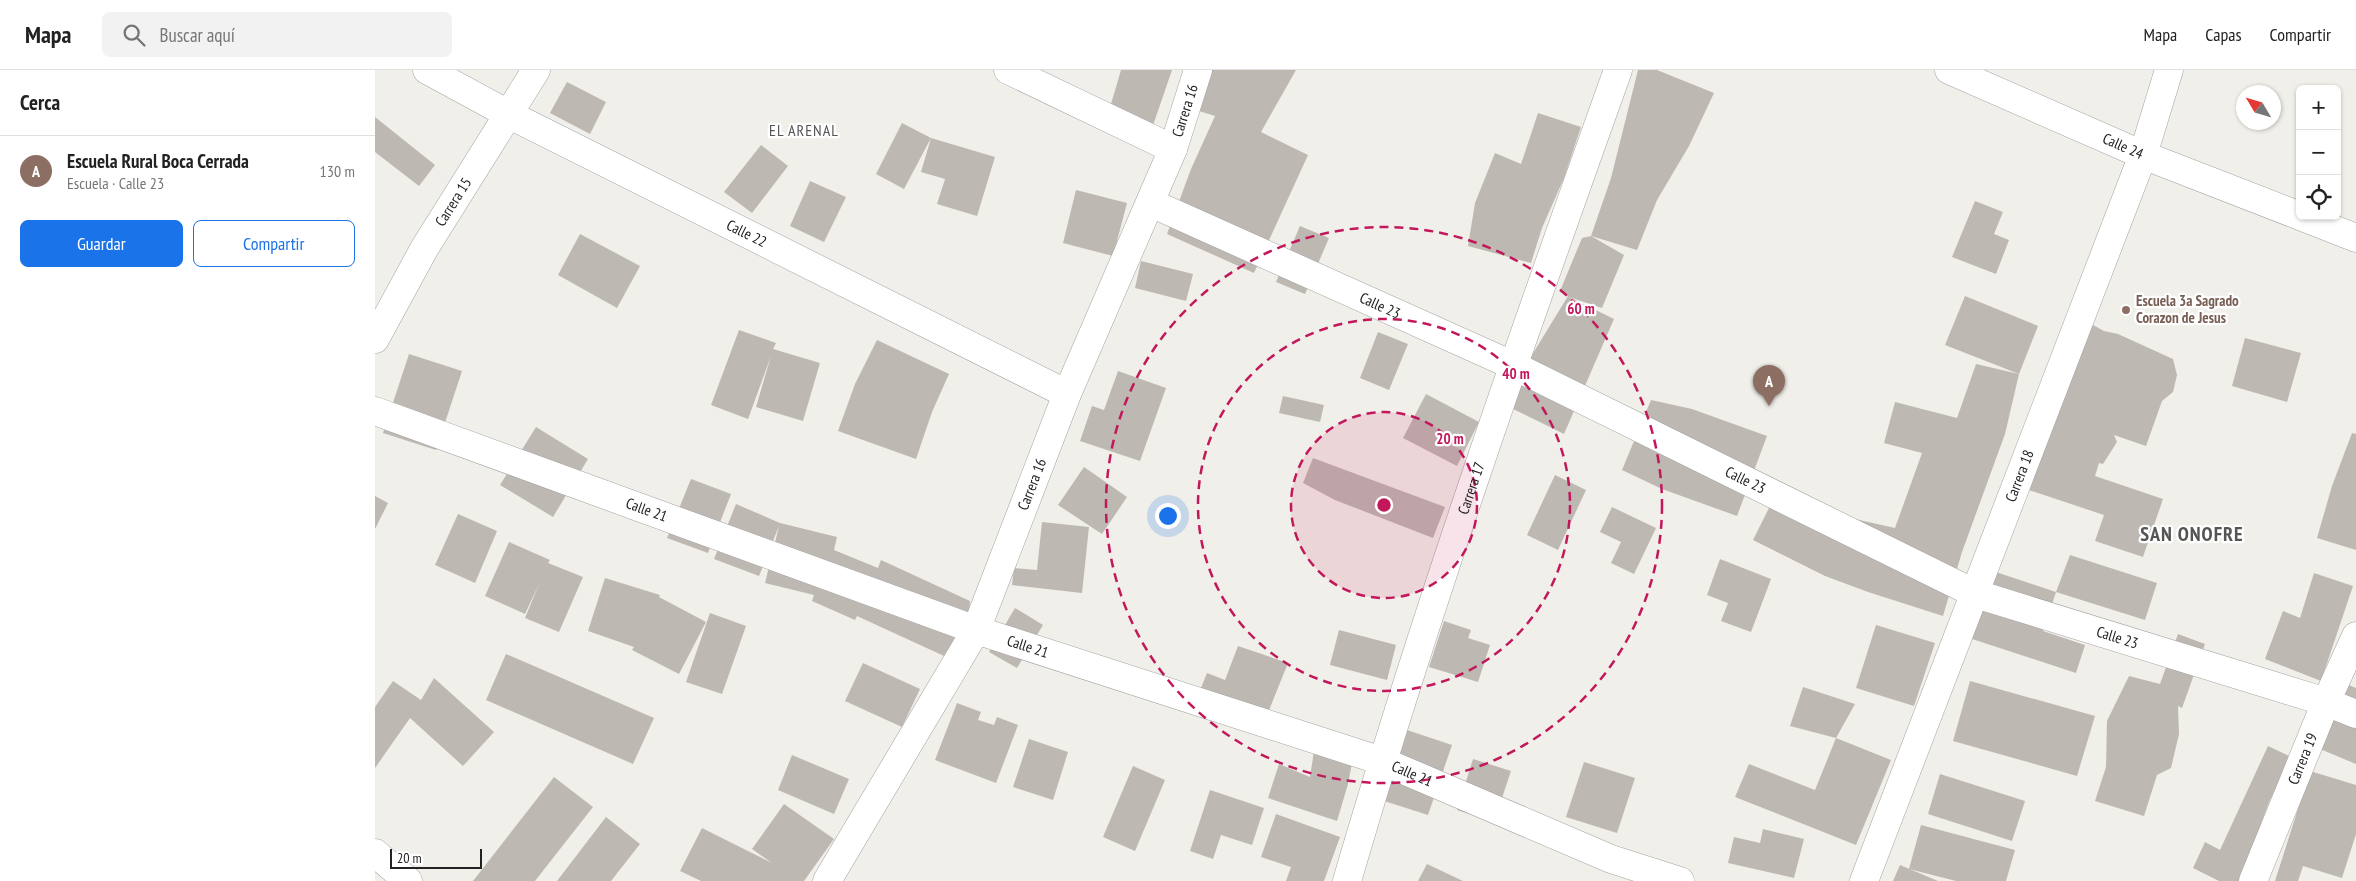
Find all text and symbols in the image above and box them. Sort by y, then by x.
search box [102,12,452,57]
text: Mapa [25,19,72,50]
icon: search [120,21,148,49]
text: Buscar aquí [160,23,235,47]
text: Mapa [2144,23,2177,46]
text: Capas [2205,23,2242,46]
text: Compartir [2270,23,2331,46]
street label: Carrera 16 [1167,82,1202,139]
north arrow [2236,85,2281,130]
map controls [2296,85,2341,220]
button: + [2296,85,2341,130]
text: Cerca [20,89,60,116]
district label: EL ARENAL [769,120,839,140]
street label: Calle 24 [2100,129,2147,163]
button: − [2296,130,2341,175]
text: Escuela Rural Boca Cerrada [67,149,249,173]
text: A [32,161,40,181]
text: 130 m [320,161,355,181]
text: Escuela · Calle 23 [67,173,164,193]
street label: Carrera 15 [431,174,475,230]
button: locate [2296,175,2341,220]
street label: Calle 22 [723,215,770,251]
button: Guardar [20,220,183,267]
button: Compartir [193,220,355,267]
street label: Calle 23 [1357,288,1404,323]
place label: Escuela 3a Sagrado Corazon de Jesus [2136,291,2239,327]
text: 60 m [1567,299,1595,318]
marker: Escuela 3a Sagrado Corazon de Jesus [2120,304,2132,316]
text: 40 m [1502,364,1530,383]
pin: A [1753,365,1785,406]
text: 20 m [1436,429,1464,448]
street label: Carrera 18 [2001,447,2038,504]
street label: Carrera 16 [1013,455,1050,513]
street label: Carrera 17 [1453,459,1489,517]
street label: Calle 23 [1722,462,1769,498]
street label: Calle 21 [623,493,670,526]
centre of rings [1375,496,1393,514]
your location [1155,503,1181,529]
district label: SAN ONOFRE [2140,521,2244,547]
street label: Calle 23 [2094,622,2141,652]
street label: Calle 21 [1005,631,1051,662]
street label: Carrera 19 [2283,730,2321,787]
street label: Calle 21 [1389,756,1436,791]
scale bar [390,846,483,869]
text: 20 m [397,849,422,867]

